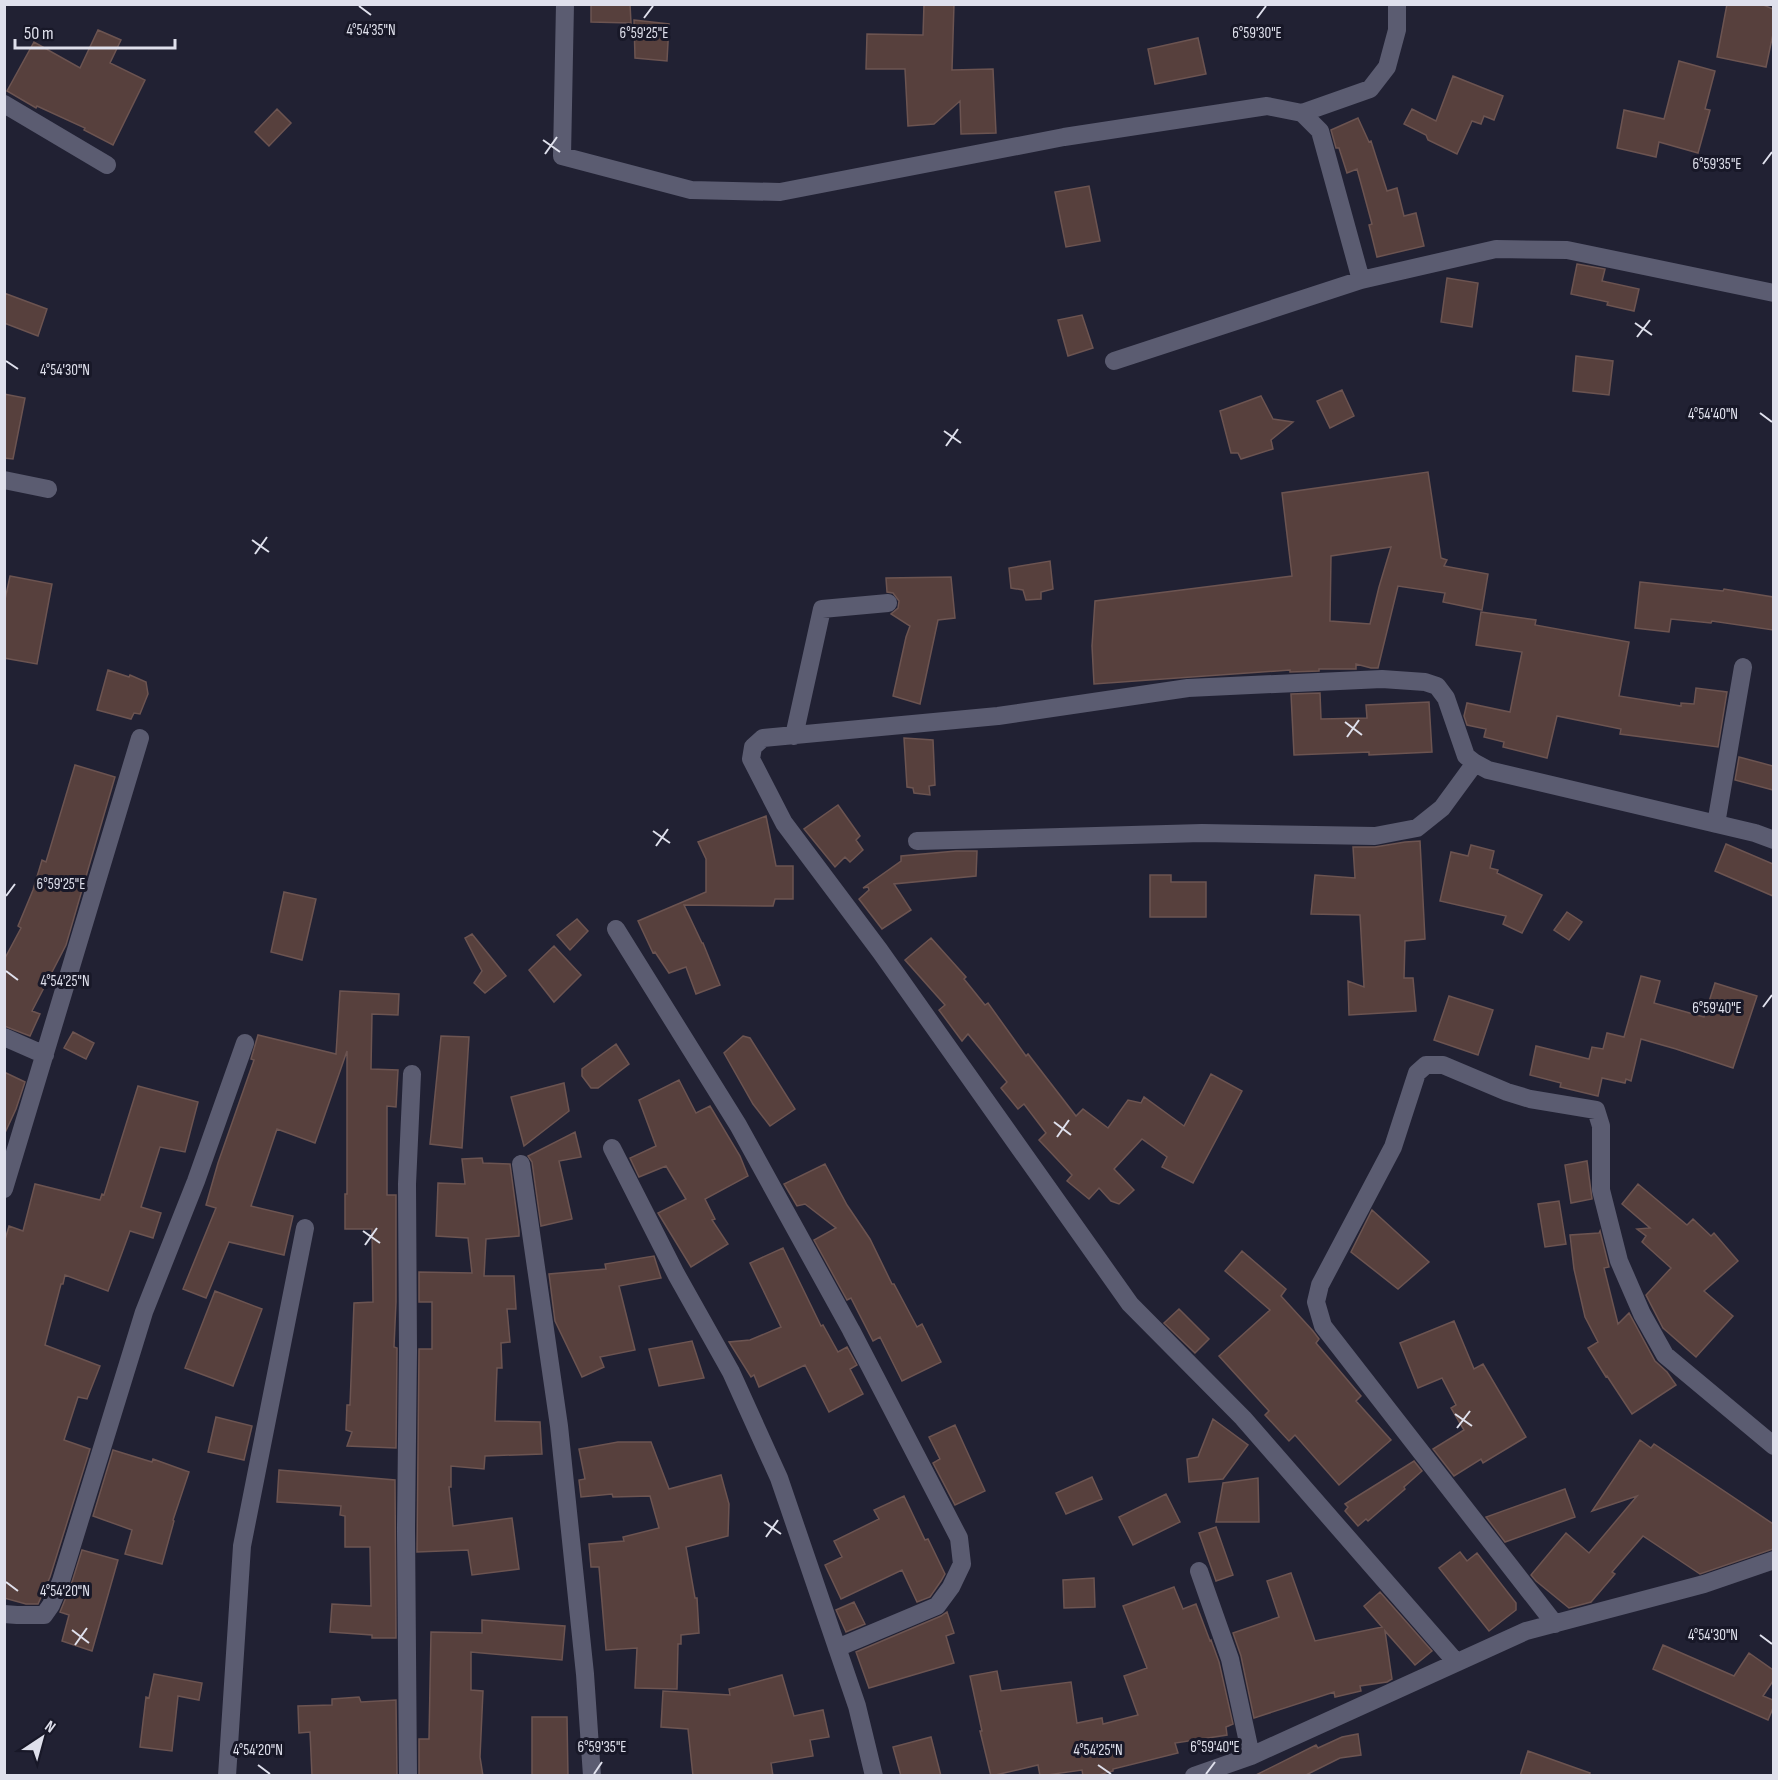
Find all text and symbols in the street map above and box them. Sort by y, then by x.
scale bar [15,12,176,50]
text: 4°54'35"N [346,21,396,40]
text: 50 m [24,23,54,44]
text: 6°59'25"E [620,24,668,43]
text: 6°59'30"E [1232,24,1282,43]
text: 6°59'35"E [1693,155,1741,174]
text: 4°54'30"N [40,361,90,380]
text: 4°54'40"N [1688,405,1738,424]
text: 6°59'25"E [37,875,85,894]
text: 4°54'25"N [40,972,90,991]
text: 6°59'40"E [1692,999,1742,1018]
text: 4°54'20"N [40,1582,90,1601]
text: 4°54'30"N [1688,1626,1738,1645]
north arrow [12,1708,72,1768]
text: N [41,1717,59,1737]
text: 6°59'35"E [578,1738,626,1757]
text: 6°59'40"E [1190,1738,1240,1757]
text: 4°54'20"N [233,1741,283,1760]
text: 4°54'25"N [1073,1741,1123,1760]

